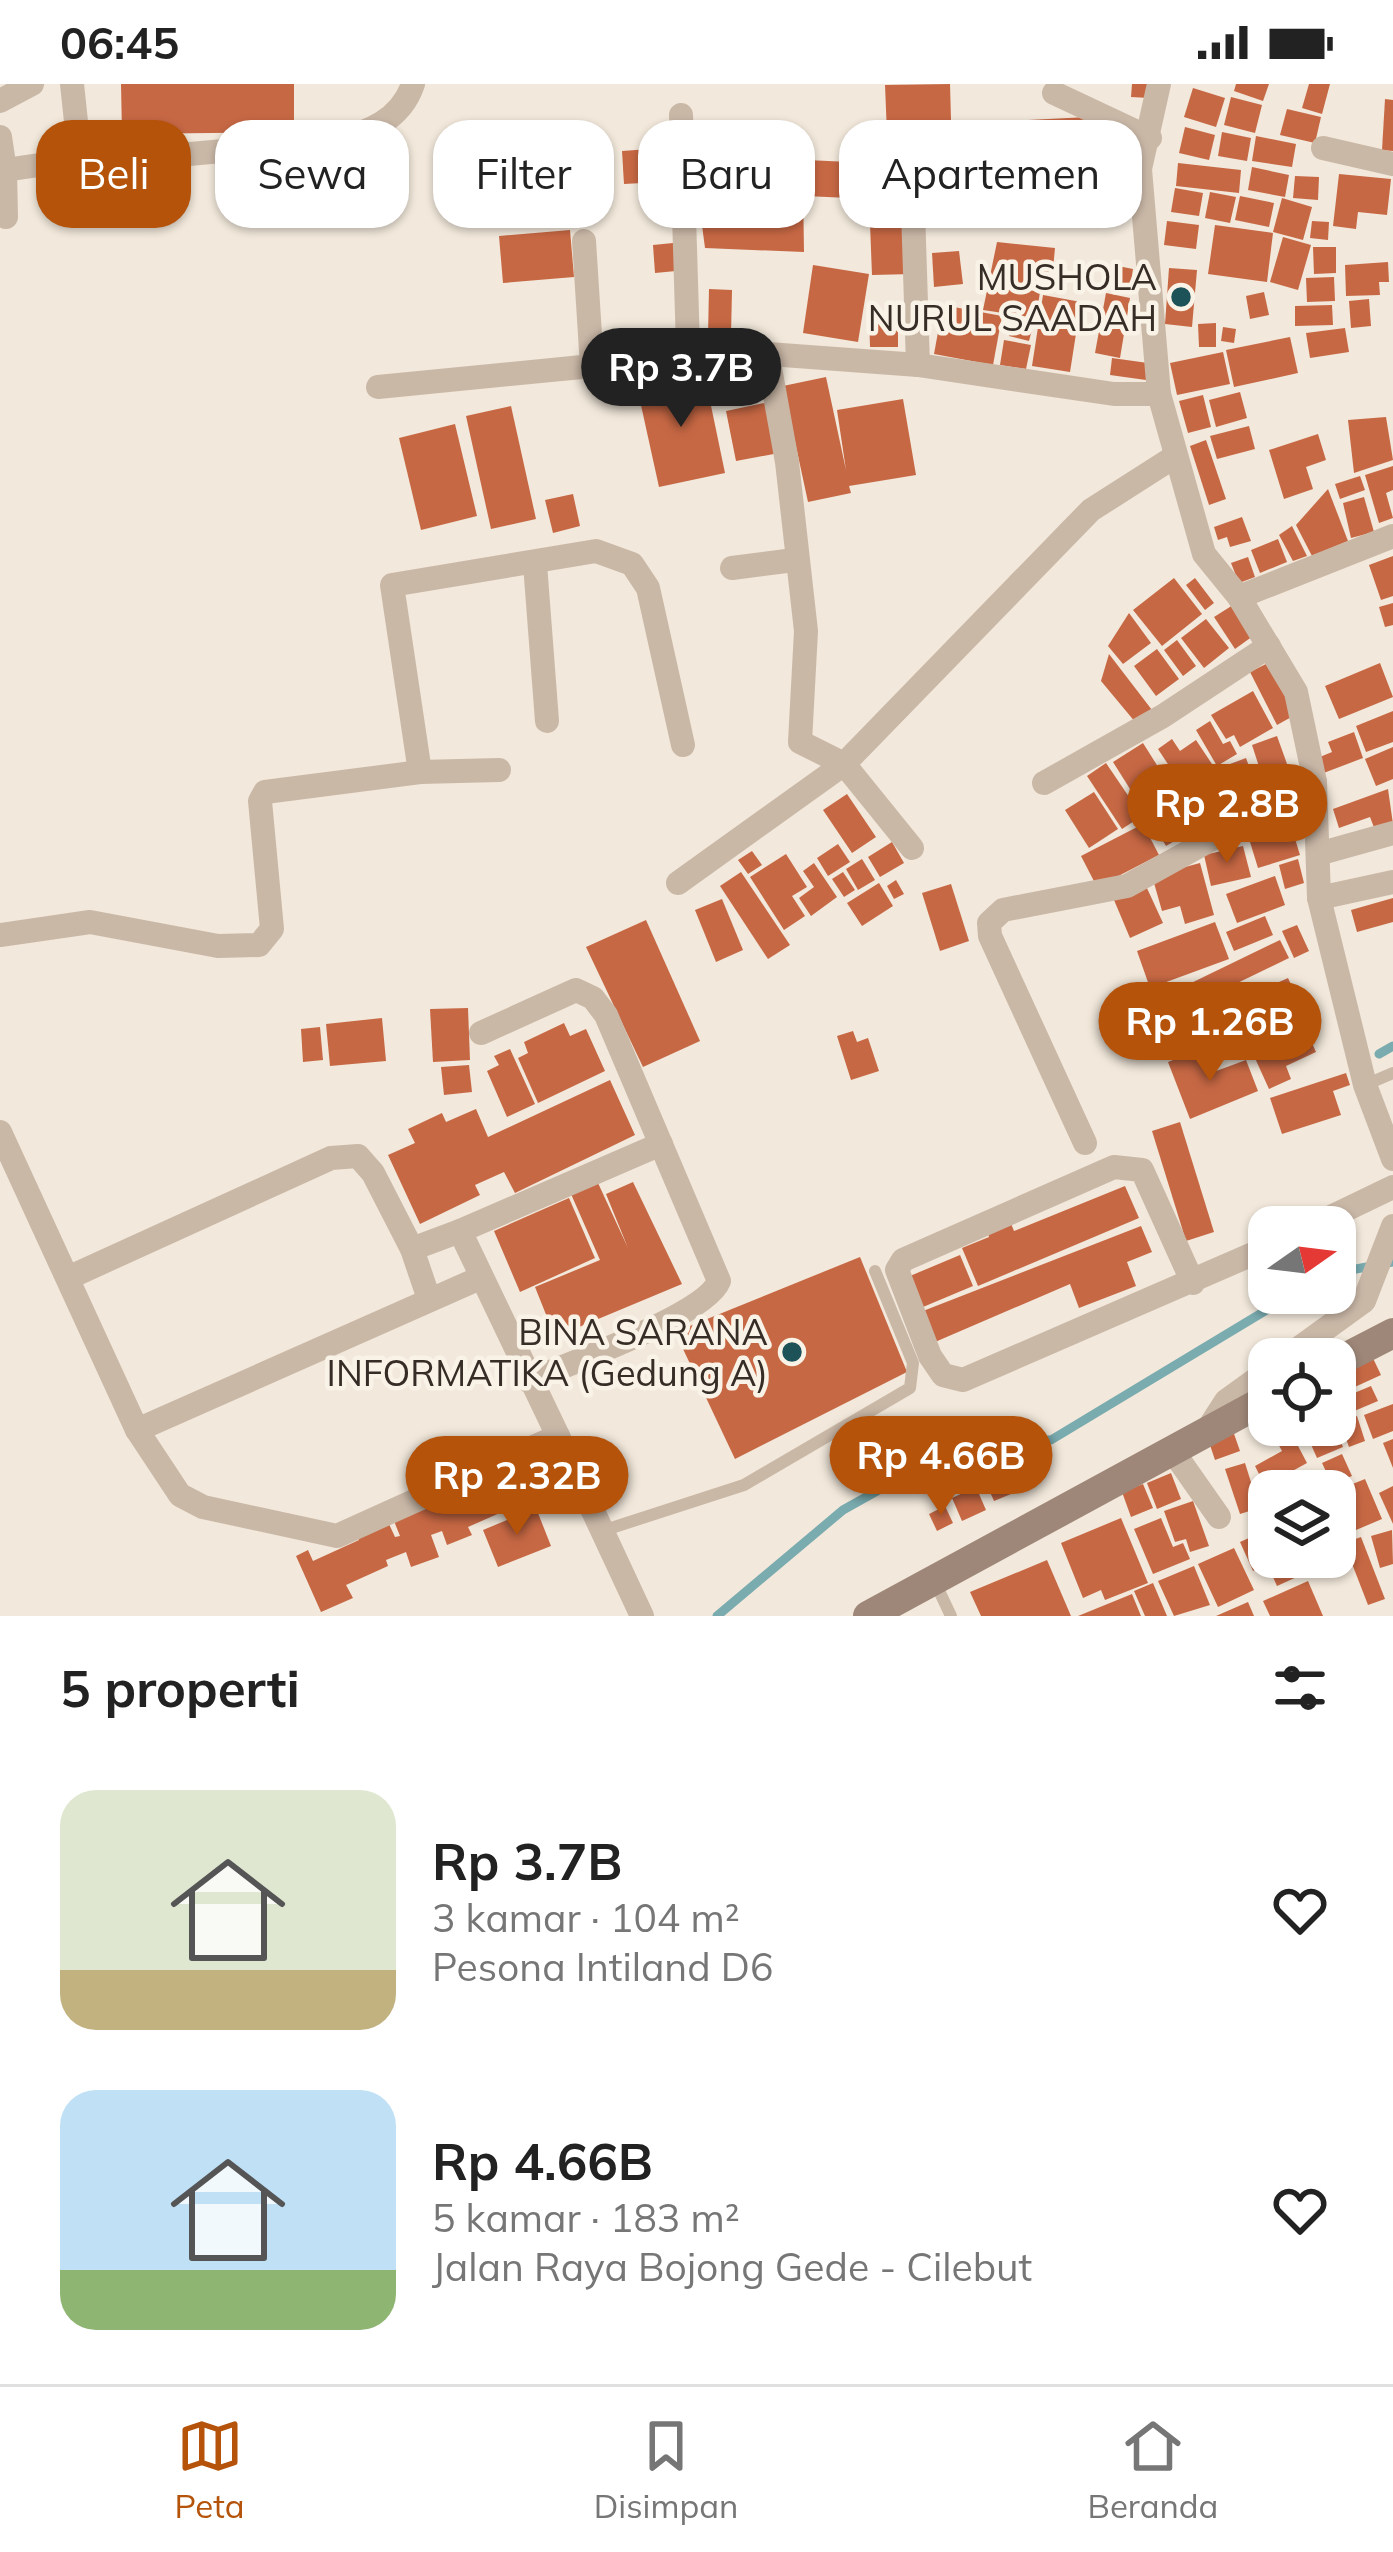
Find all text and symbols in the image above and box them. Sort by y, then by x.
text: 06:45 [60,14,179,70]
chip: Beli [36,120,191,228]
chip: Sewa [215,120,409,228]
chip: Filter [433,120,614,228]
chip: Baru [638,120,815,228]
chip: Apartemen [839,120,1142,228]
place label: MUSHOLA NURUL SAADAH [868,254,1157,340]
marker: MUSHOLA NURUL SAADAH [1168,284,1194,310]
pin: Rp 3.7B [570,328,792,430]
text: Rp 3.7B [608,342,754,391]
pin: Rp 2.8B [1116,764,1338,866]
text: Rp 2.8B [1154,778,1300,827]
pin: Rp 1.26B [1086,982,1334,1084]
text: Rp 1.26B [1125,996,1295,1045]
north arrow [1248,1206,1356,1314]
map controls [1248,1206,1356,1578]
place label: BINA SARANA INFORMATIKA (Gedung A) [327,1309,768,1395]
button: locate [1248,1338,1356,1446]
marker: BINA SARANA INFORMATIKA (Gedung A) [779,1339,805,1365]
pin: Rp 4.66B [817,1416,1065,1518]
text: Rp 4.66B [856,1430,1026,1479]
pin: Rp 2.32B [393,1436,641,1538]
text: Rp 2.32B [432,1450,602,1499]
button: layers [1248,1470,1356,1578]
icon: filters [1267,1655,1333,1721]
text: 5 properti [60,1656,300,1720]
text: Rp 3.7B [432,1829,622,1893]
icon: home [156,1838,300,1982]
icon: heart [1267,1877,1333,1943]
text: 3 kamar · 104 m² [432,1893,739,1942]
text: Pesona Intiland D6 [432,1942,773,1991]
text: Rp 4.66B [432,2129,653,2193]
icon: home [156,2138,300,2282]
icon: heart [1267,2177,1333,2243]
text: 5 kamar · 183 m² [432,2193,739,2242]
text: Jalan Raya Bojong Gede - Cilebut [432,2242,1032,2291]
tab: Peta [175,2413,245,2526]
tab: Disimpan [594,2413,738,2526]
tab: Beranda [1087,2413,1218,2526]

